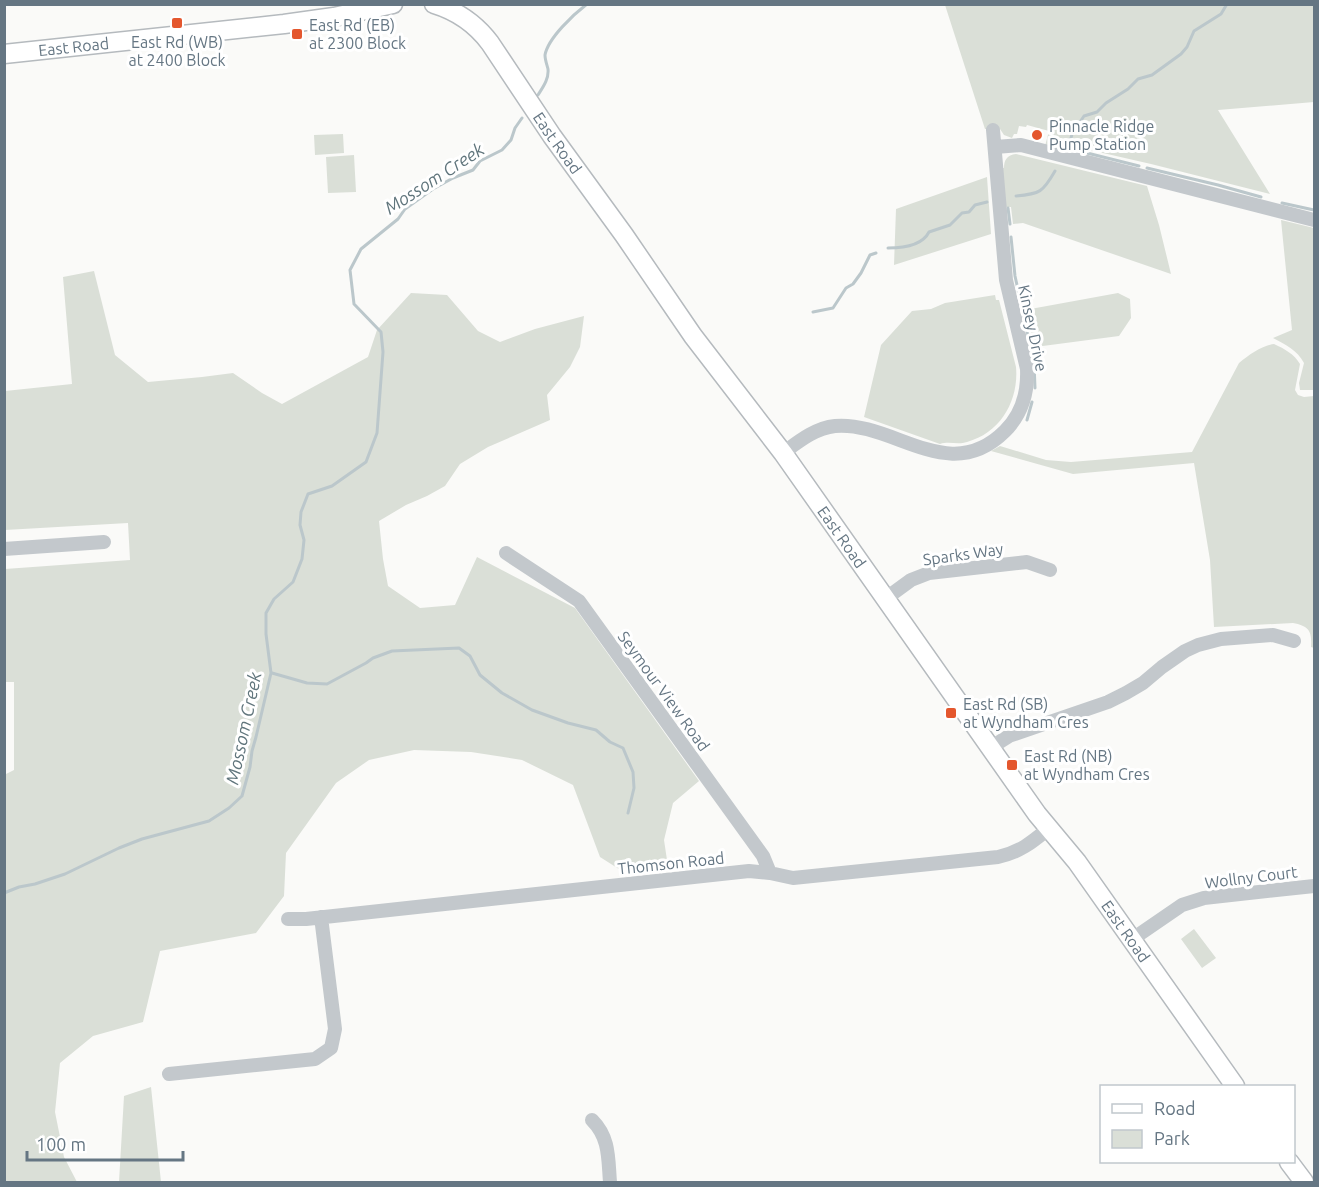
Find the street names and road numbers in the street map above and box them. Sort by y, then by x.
street label: East Road [37,34,110,59]
street label: East Road [530,109,585,177]
street label: Kinsey Drive [1015,283,1051,373]
street label: East Road [814,503,870,571]
street label: Sparks Way [922,539,1005,569]
street label: Seymour View Road [615,628,713,754]
street label: Thomson Road [617,848,725,878]
street label: Wollny Court [1204,862,1299,892]
street label: East Road [1098,897,1154,965]

